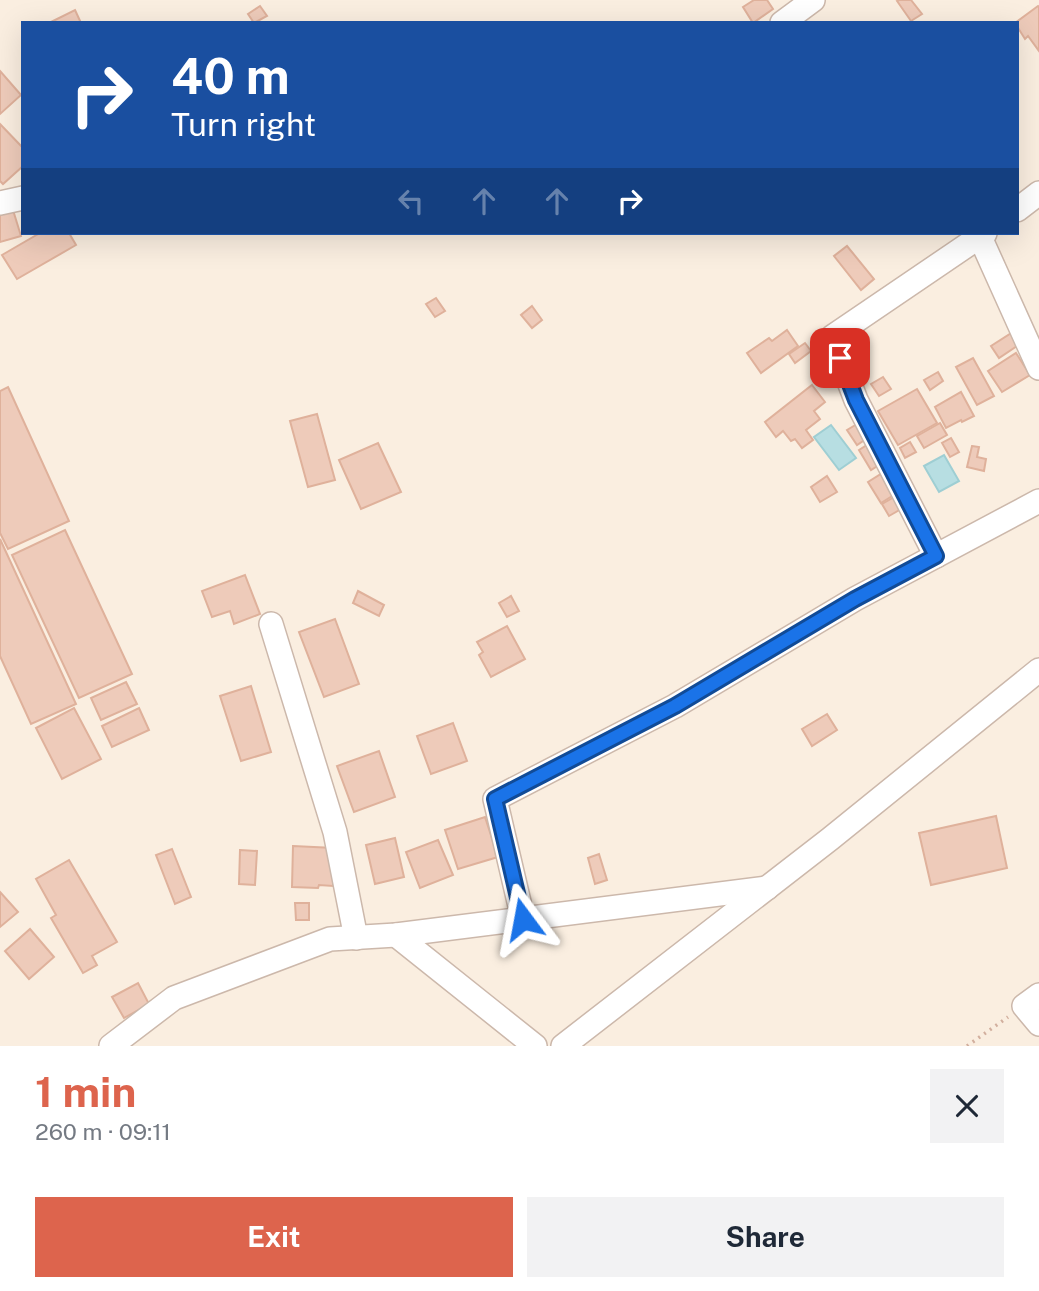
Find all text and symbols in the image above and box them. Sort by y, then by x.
text: 40 m [171,47,290,105]
icon: right [56,49,147,140]
text: Turn right [171,106,316,143]
icon: left [392,182,430,220]
icon: ahead [465,182,503,220]
icon: ahead [538,182,576,220]
icon: right [611,182,649,220]
pin [810,328,870,388]
icon: arrive [821,339,859,377]
position arrow [486,882,560,956]
text: 1 min [35,1067,136,1116]
button: close [930,1069,1004,1143]
text: 260 m · 09:11 [35,1118,171,1145]
button: Exit [35,1197,513,1277]
button: Share [527,1197,1004,1277]

